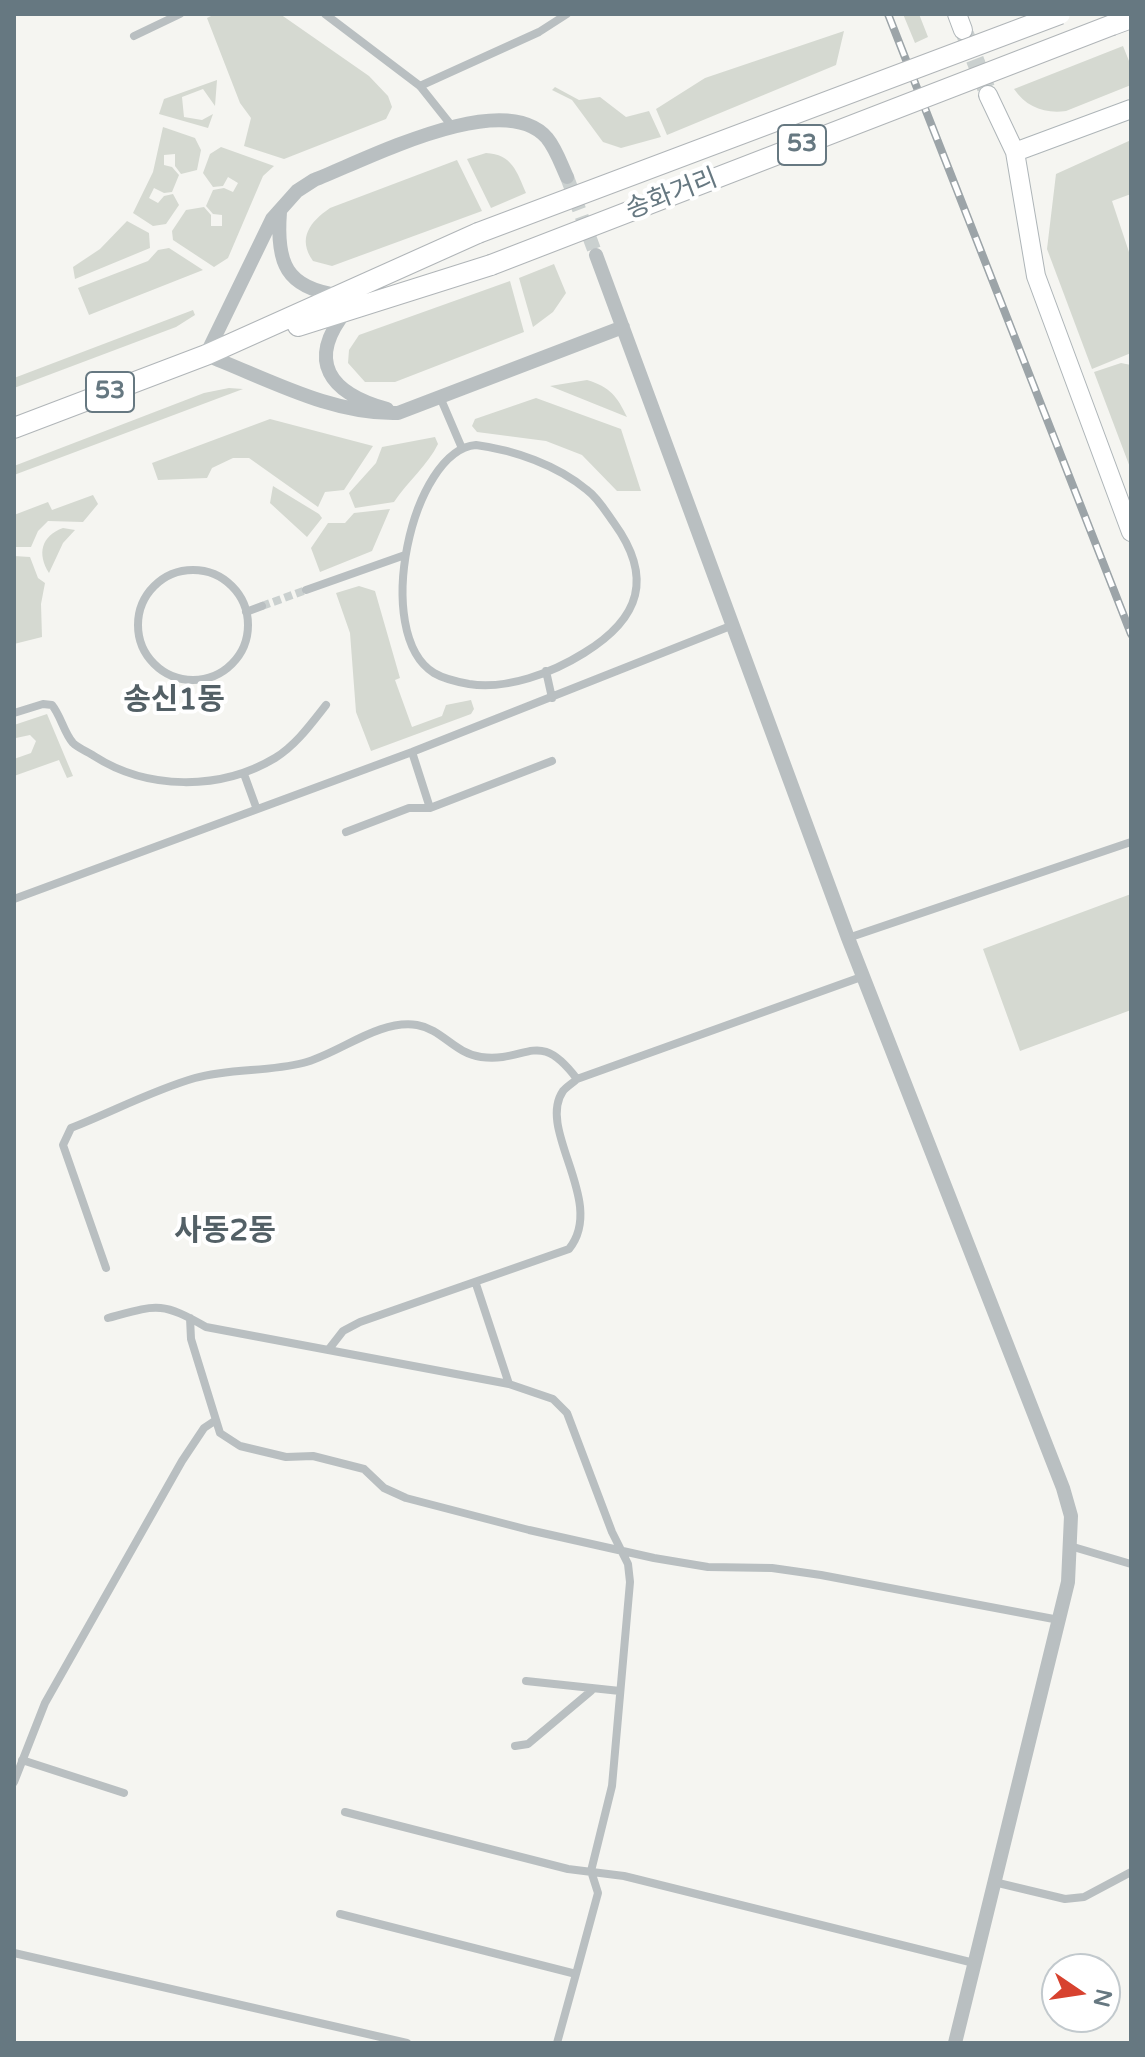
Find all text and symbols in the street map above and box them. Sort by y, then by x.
road number: 53 [778,125,826,165]
street label: 송화거리 [622,163,722,227]
road number: 53 [86,372,134,412]
district label: 송신1동 [123,683,225,719]
district label: 사동2동 [174,1214,276,1250]
north arrow [1041,1953,1121,2033]
text: N [1088,1986,1117,2009]

